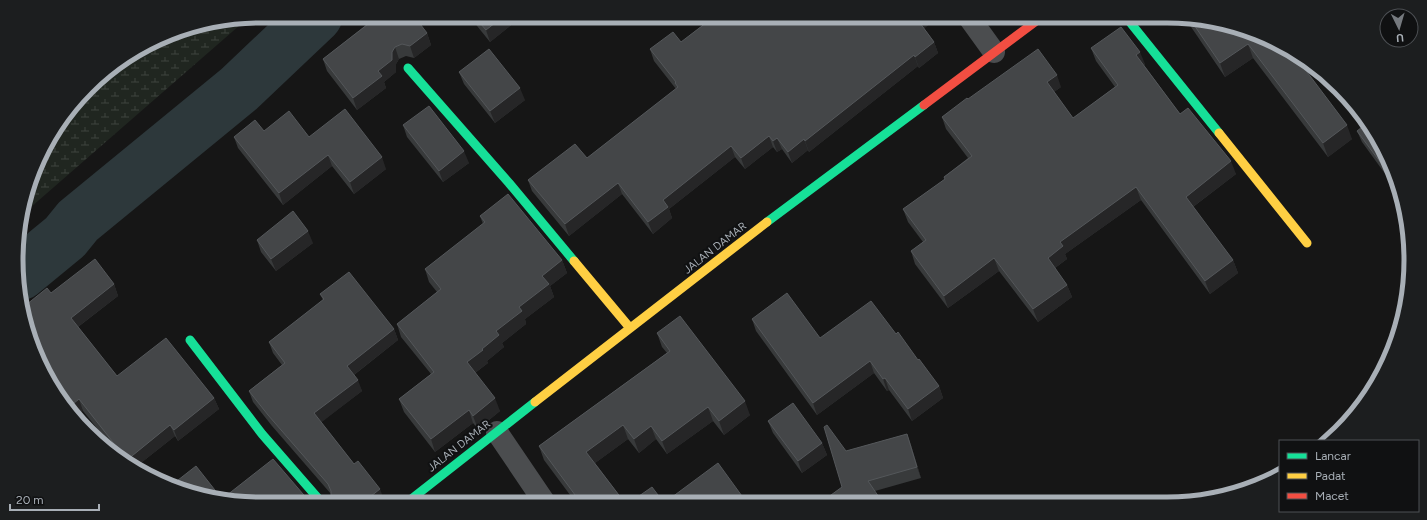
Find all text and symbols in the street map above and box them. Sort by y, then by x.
north arrow [1379,8,1419,48]
text: U [1395,31,1404,44]
street label: JALAN DAMAR [681,219,749,277]
street label: JALAN DAMAR [425,417,493,475]
legend [1279,440,1419,512]
text: Lancar [1315,449,1351,463]
text: Padat [1315,469,1346,483]
scale bar [10,486,99,512]
text: Macet [1315,489,1349,503]
text: 20 m [16,493,44,507]

